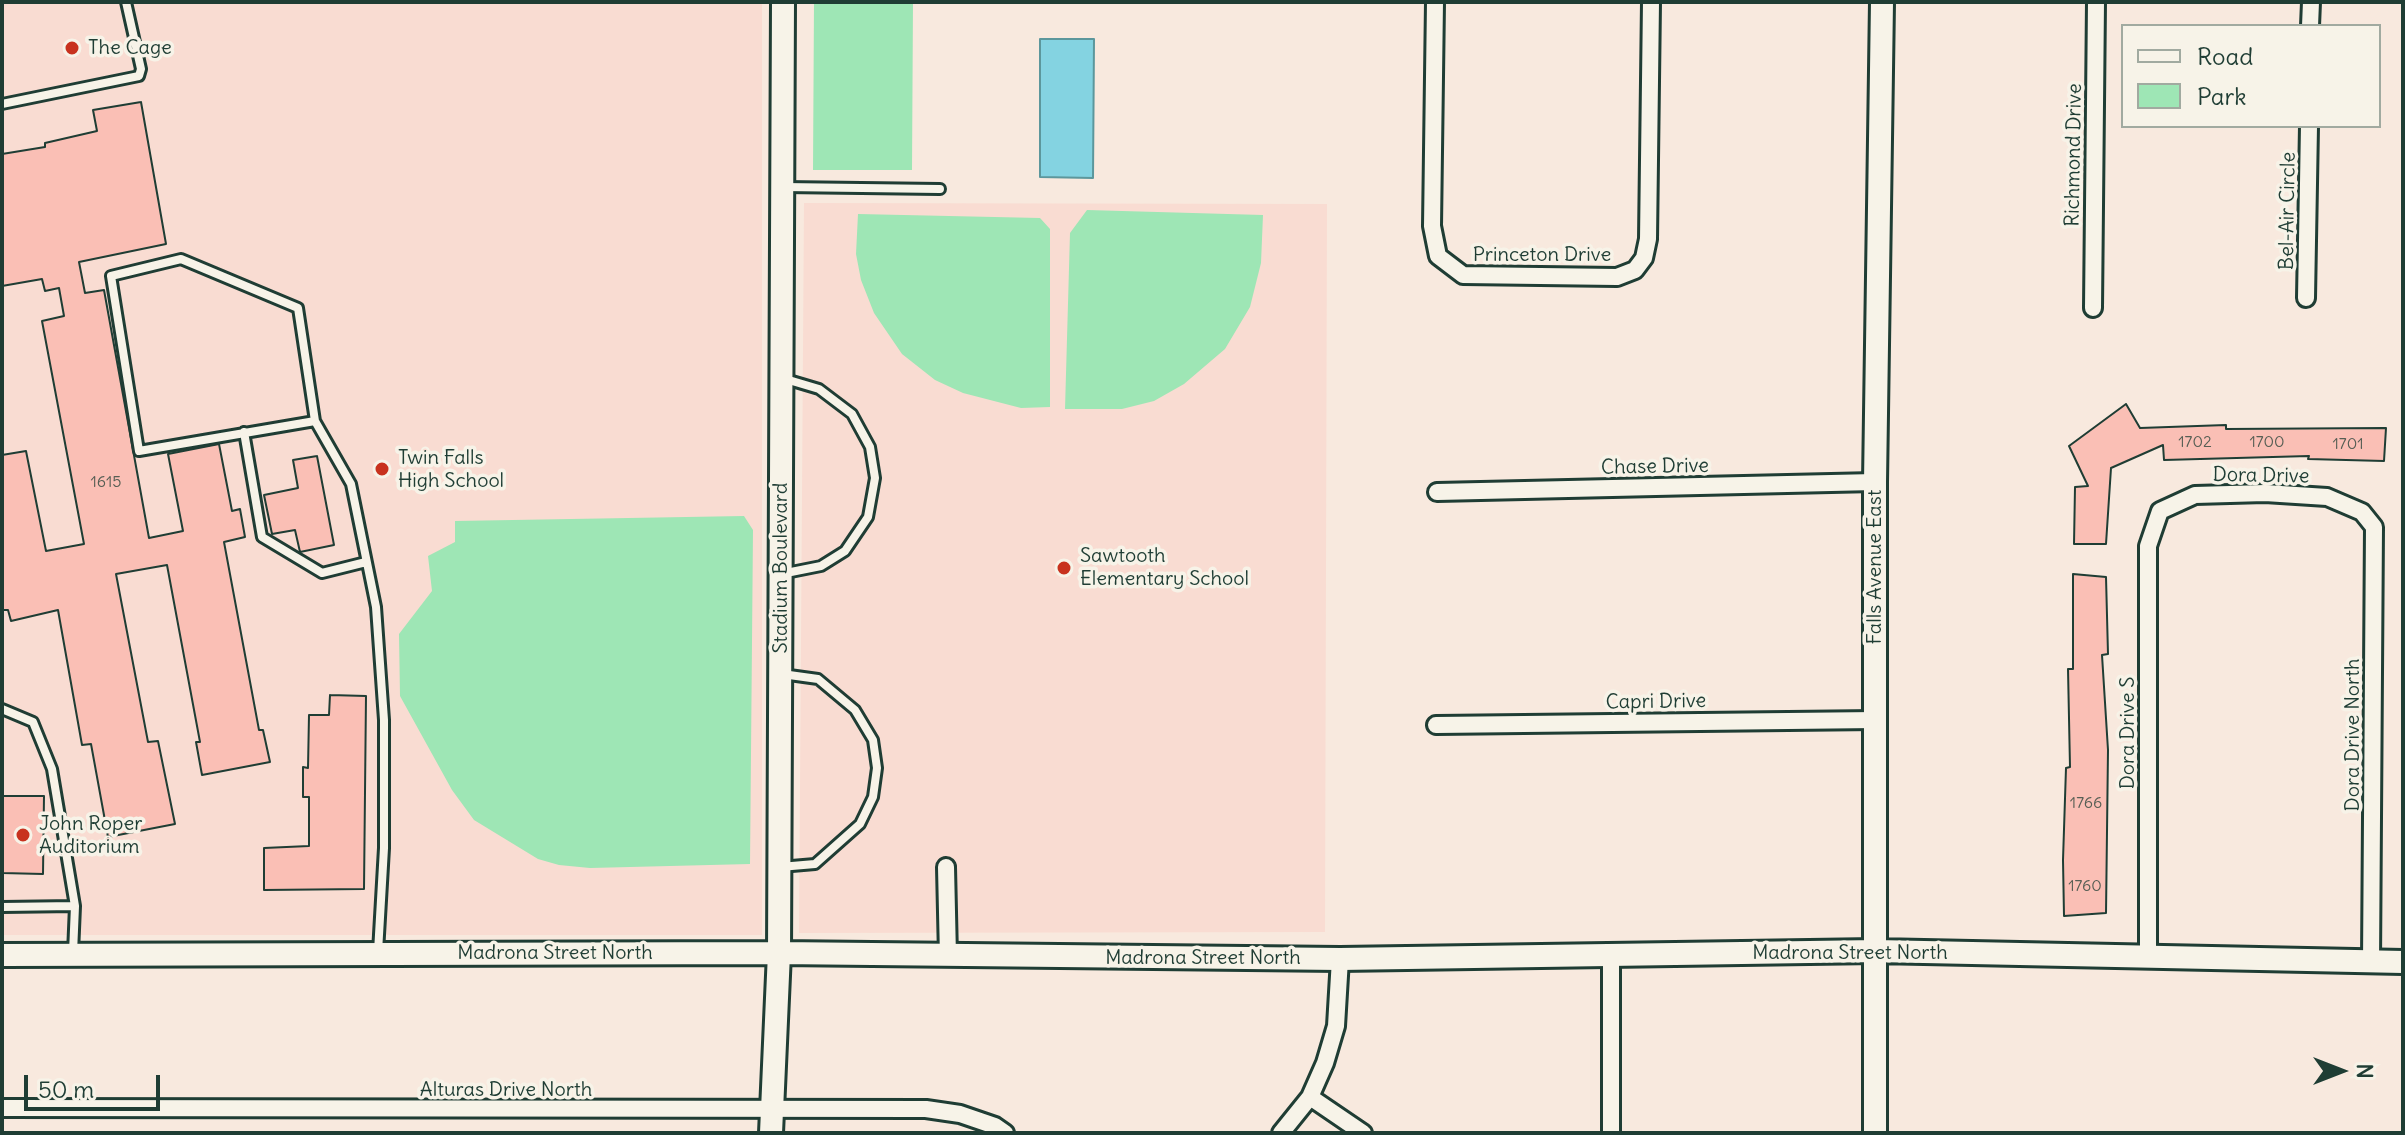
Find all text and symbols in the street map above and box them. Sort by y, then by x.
legend [2121,24,2381,128]
place label: The Cage [88,36,172,60]
marker: The Cage [63,39,81,57]
text: Road [2197,41,2253,71]
text: Park [2197,81,2247,111]
street label: Richmond Drive [2061,83,2087,227]
street label: Bel-Air Circle [2275,152,2301,270]
street label: Princeton Drive [1473,243,1611,267]
house number: 1702 [2178,432,2212,452]
house number: 1700 [2249,432,2285,452]
house number: 1701 [2332,434,2364,454]
place label: Twin Falls High School [398,446,504,493]
street label: Chase Drive [1601,454,1709,480]
marker: Twin Falls High School [373,460,391,478]
street label: Dora Drive [2212,463,2310,489]
house number: 1615 [90,472,122,492]
street label: Stadium Boulevard [769,482,793,654]
street label: Falls Avenue East [1863,489,1887,645]
place label: Sawtooth Elementary School [1080,544,1249,591]
marker: Sawtooth Elementary School [1055,559,1073,577]
street label: Dora Drive North [2341,659,2365,811]
street label: Dora Drive S [2116,677,2140,789]
street label: Capri Drive [1606,689,1706,715]
house number: 1766 [2070,793,2102,813]
place label: John Roper Auditorium [39,812,142,859]
marker: John Roper Auditorium [14,826,32,844]
house number: 1760 [2068,876,2102,896]
street label: Madrona Street North [457,941,653,965]
street label: Madrona Street North [1752,941,1948,965]
street label: Madrona Street North [1105,946,1301,970]
north arrow [2301,1031,2381,1111]
scale bar [28,1059,164,1109]
text: N [2351,1063,2379,1079]
text: 50 m [38,1074,94,1104]
street label: Alturas Drive North [420,1078,592,1102]

